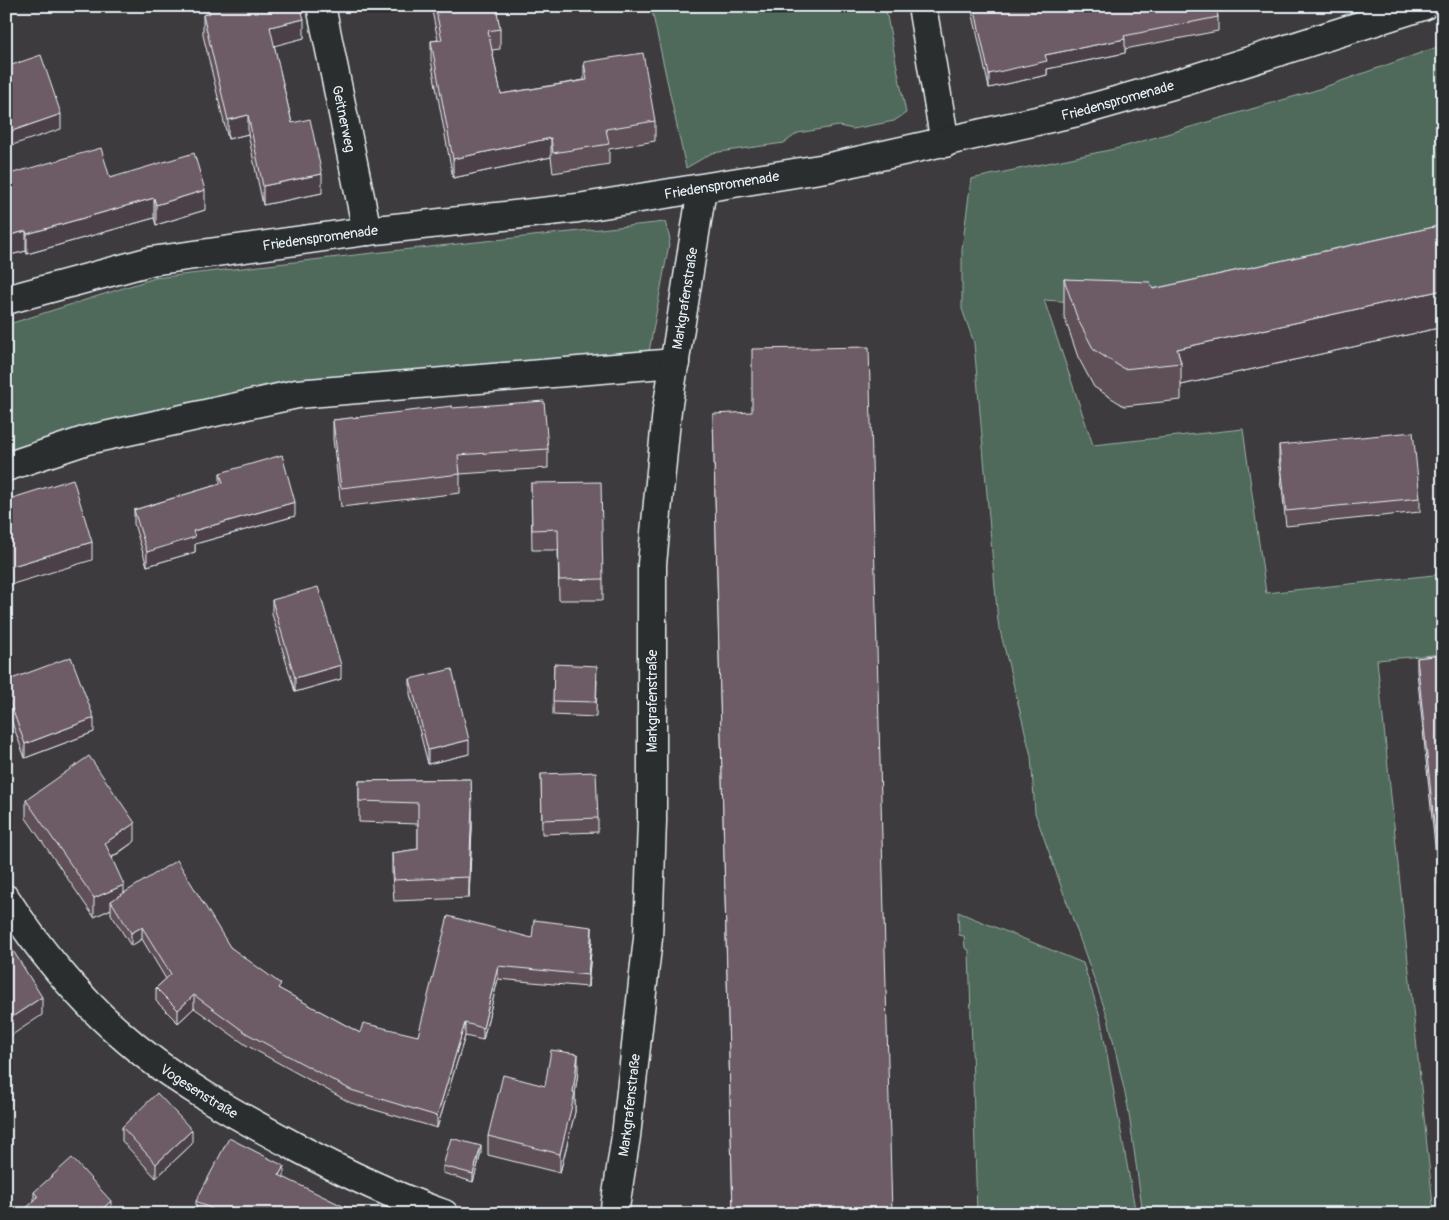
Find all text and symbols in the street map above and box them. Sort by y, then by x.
street label: Friedenspromenade [1060,76,1176,124]
street label: Geitnerweg [329,84,359,153]
street label: Friedenspromenade [663,167,780,202]
street label: Friedenspromenade [261,221,379,254]
street label: Markgrafenstraße [668,246,701,351]
street label: Markgrafenstraße [644,649,661,753]
street label: Markgrafenstraße [614,1053,644,1158]
street label: Vogesenstraße [157,1060,241,1122]

